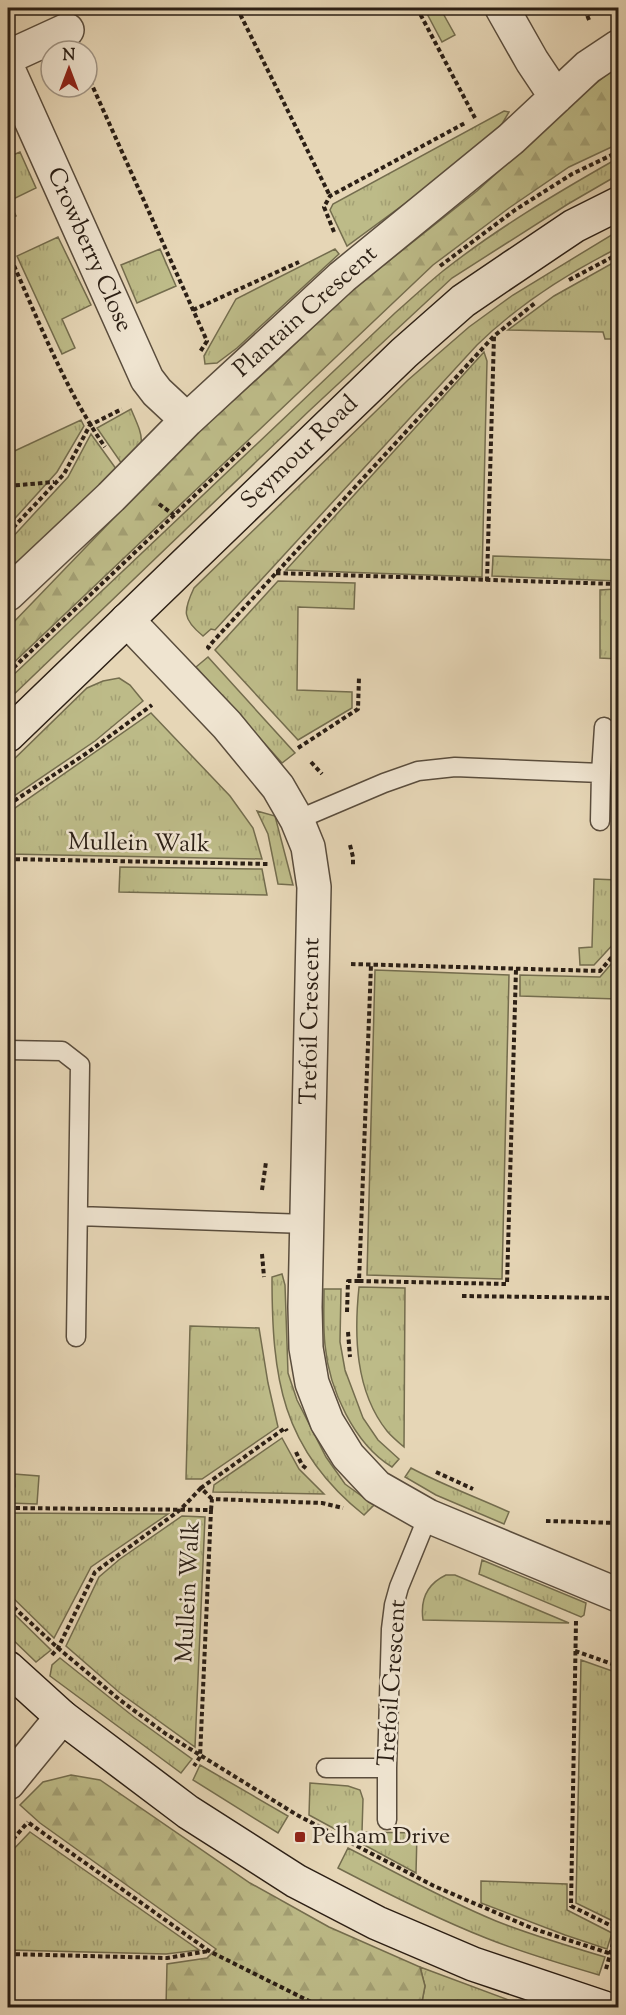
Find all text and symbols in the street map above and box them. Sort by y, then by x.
north arrow [39,39,99,99]
text: N [63,45,76,68]
street label: Crowberry Close [37,162,141,338]
street label: Plantain Crescent [226,238,386,386]
street label: Seymour Road [234,388,367,518]
street label: Mullein Walk [68,826,210,862]
street label: Trefoil Crescent [293,937,329,1105]
street label: Mullein Walk [168,1520,210,1664]
street label: Trefoil Crescent [370,1598,416,1768]
place label: Pelham Drive [312,1820,450,1854]
marker: Pelham Drive [293,1830,307,1844]

